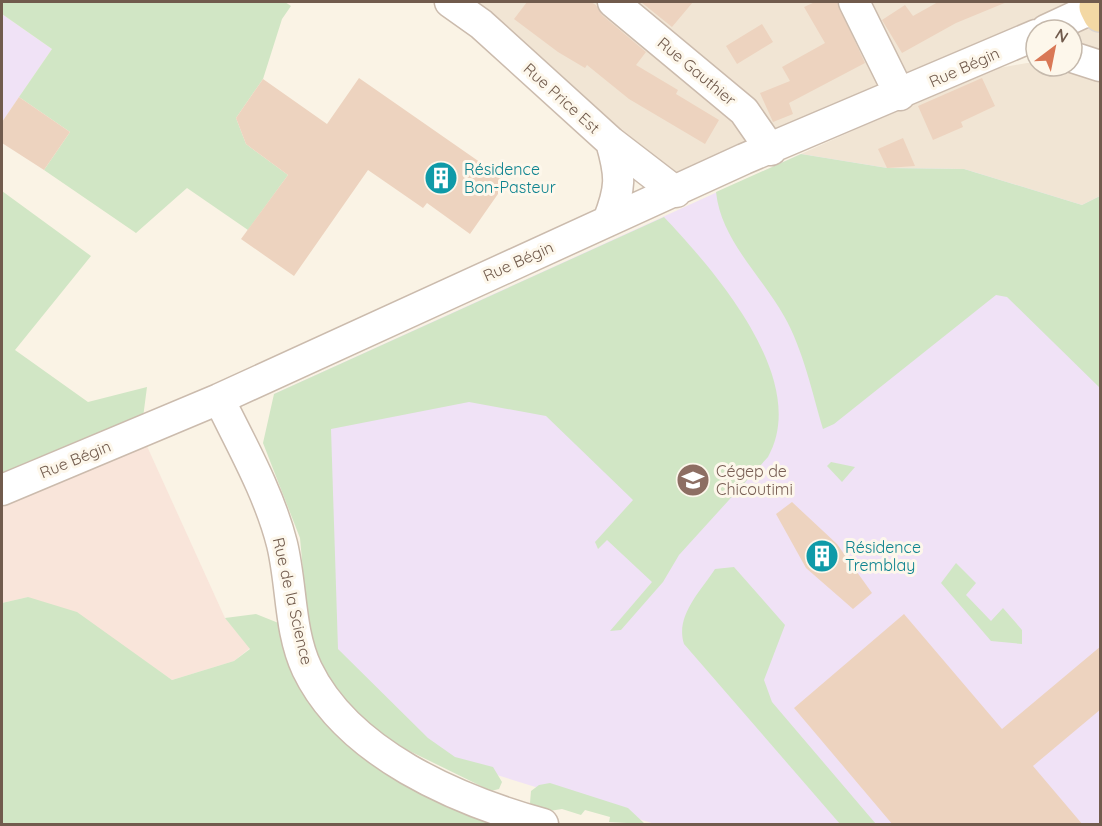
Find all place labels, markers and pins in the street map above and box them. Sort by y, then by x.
place label: Résidence Bon-Pasteur [464,159,556,197]
building icon: Résidence Bon-Pasteur [423,160,459,196]
place label: Cégep de Chicoutimi [716,461,793,499]
school or university icon: Cégep de Chicoutimi [675,462,711,498]
place label: Résidence Tremblay [845,537,921,575]
building icon: Résidence Tremblay [804,538,840,574]

